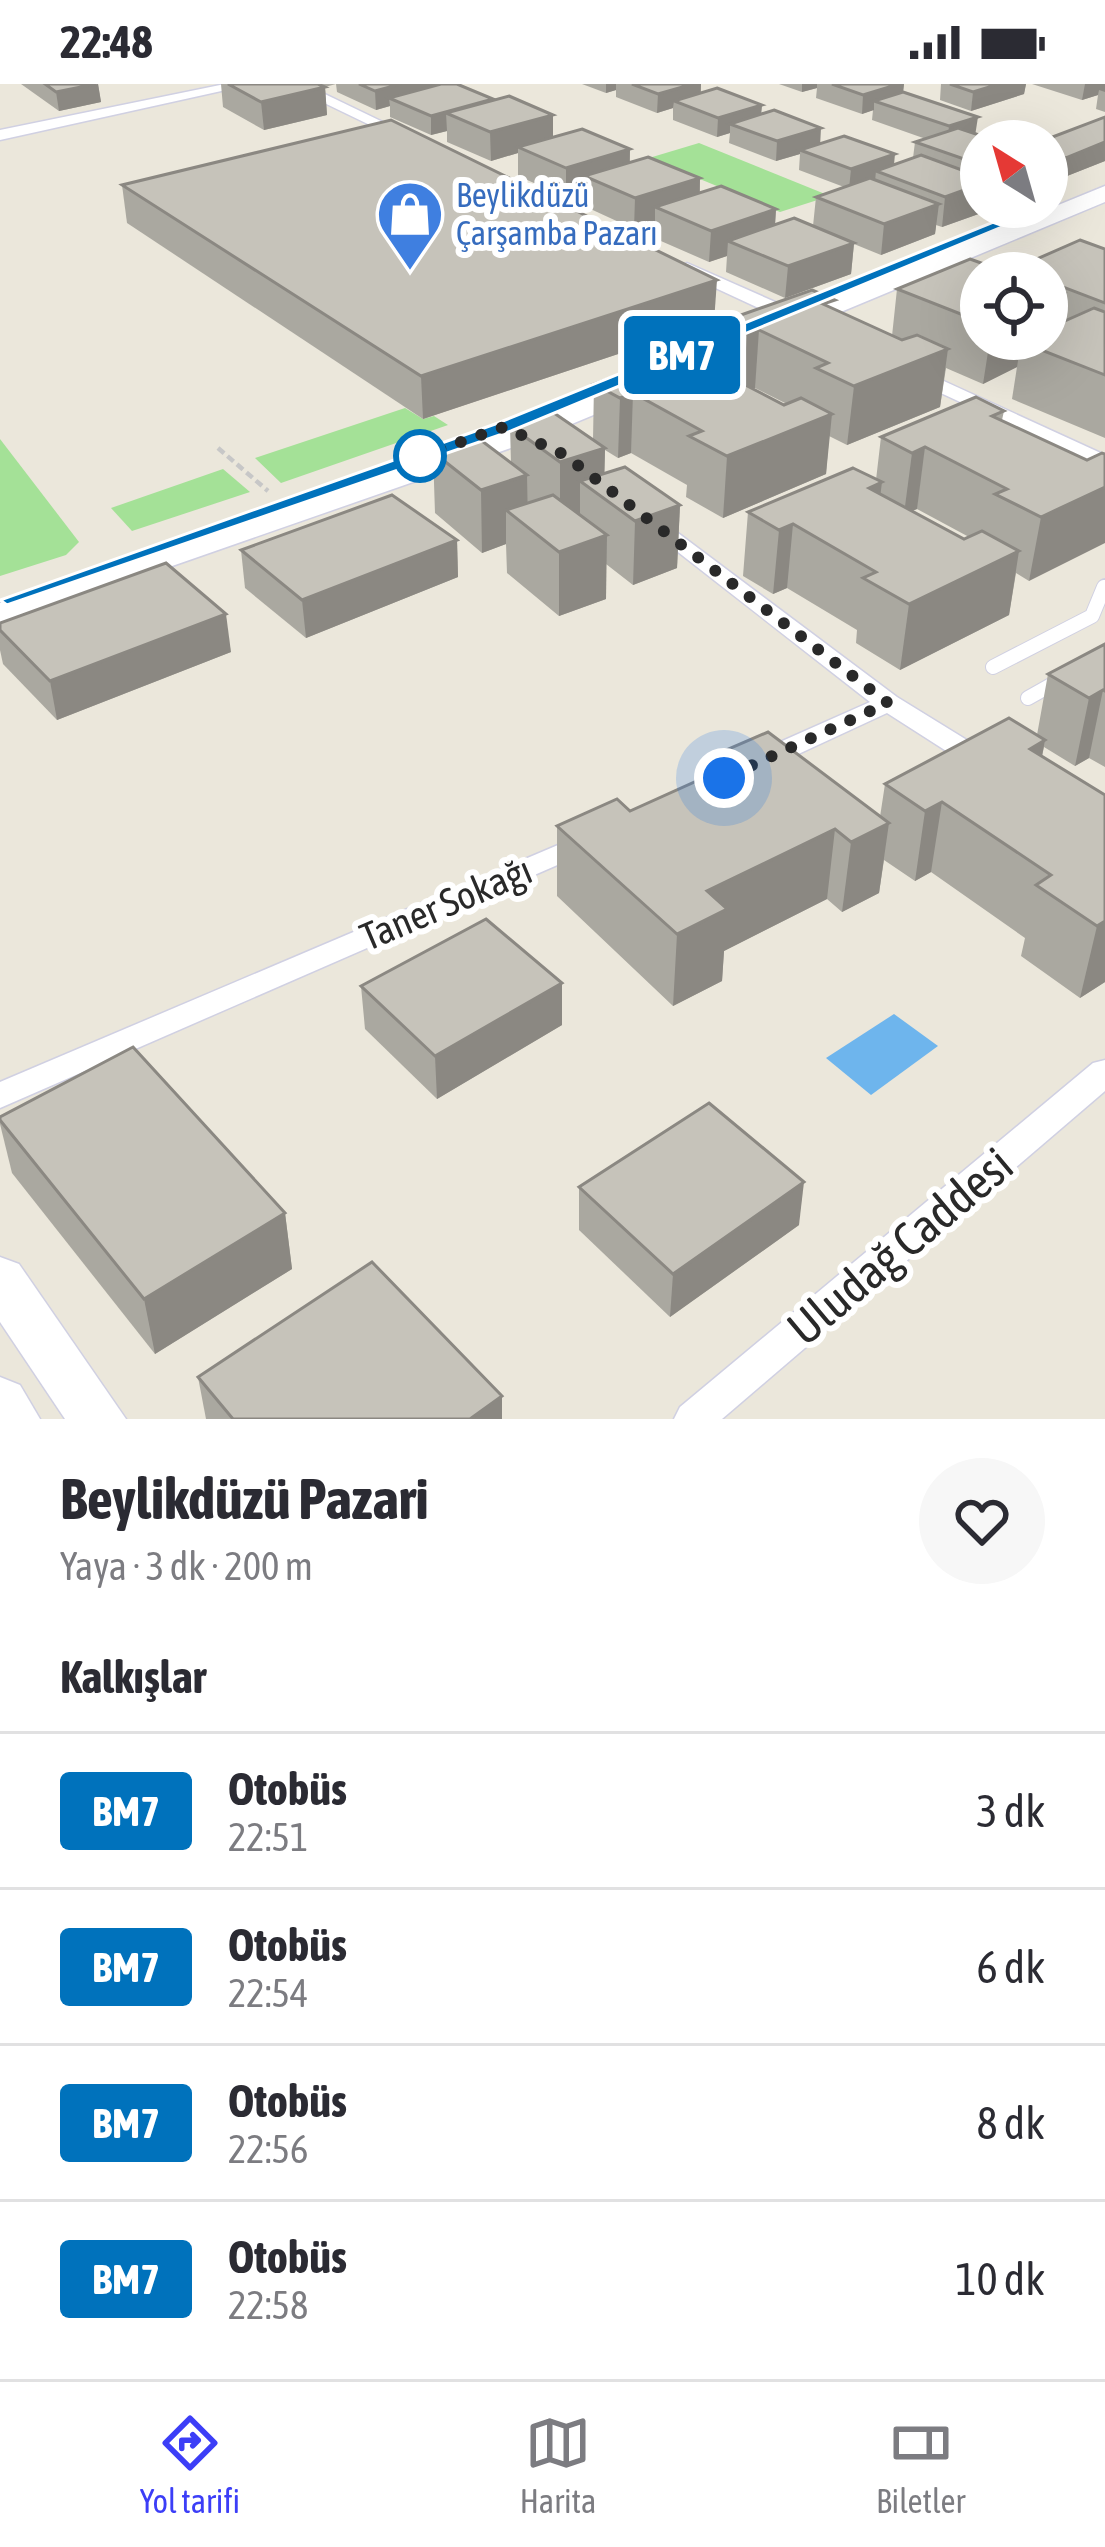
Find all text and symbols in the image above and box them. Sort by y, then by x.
text: 22:48 [60,16,153,68]
north arrow [960,120,1068,228]
map controls [960,120,1068,360]
place label: Beylikdüzü Çarşamba Pazarı [456,176,658,252]
shop icon: Beylikdüzü Çarşamba Pazarı [375,179,445,273]
button: locate [960,252,1068,360]
line badge: BM7 [613,316,751,394]
text: BM7 [648,331,716,379]
unlabelled marker [395,431,445,481]
your location [694,748,754,808]
street label: Taner Sokağı [354,847,538,959]
street label: Uludağ Caddesi [776,1136,1023,1355]
button: heart [919,1458,1045,1584]
text: Beylikdüzü Pazari [60,1466,429,1531]
text: Yaya · 3 dk · 200 m [60,1544,313,1588]
text: Kalkışlar [60,1651,206,1703]
text: Otobüs [228,1763,347,1815]
text: 3 dk [977,1785,1045,1837]
text: BM7 [92,1787,160,1835]
text: 22:51 [228,1815,308,1859]
text: Otobüs [228,1919,347,1971]
text: 6 dk [977,1941,1045,1993]
text: BM7 [92,1943,160,1991]
text: 22:54 [228,1971,308,2015]
text: Otobüs [228,2075,347,2127]
text: 8 dk [977,2097,1045,2149]
text: BM7 [92,2099,160,2147]
text: 22:56 [228,2127,308,2171]
text: Otobüs [228,2231,347,2283]
text: 10 dk [955,2253,1045,2305]
text: BM7 [92,2255,160,2303]
text: 22:58 [228,2283,308,2327]
tab: Yol tarifi [140,2410,240,2520]
tab: Harita [520,2410,596,2520]
tab: Biletler [876,2410,965,2520]

